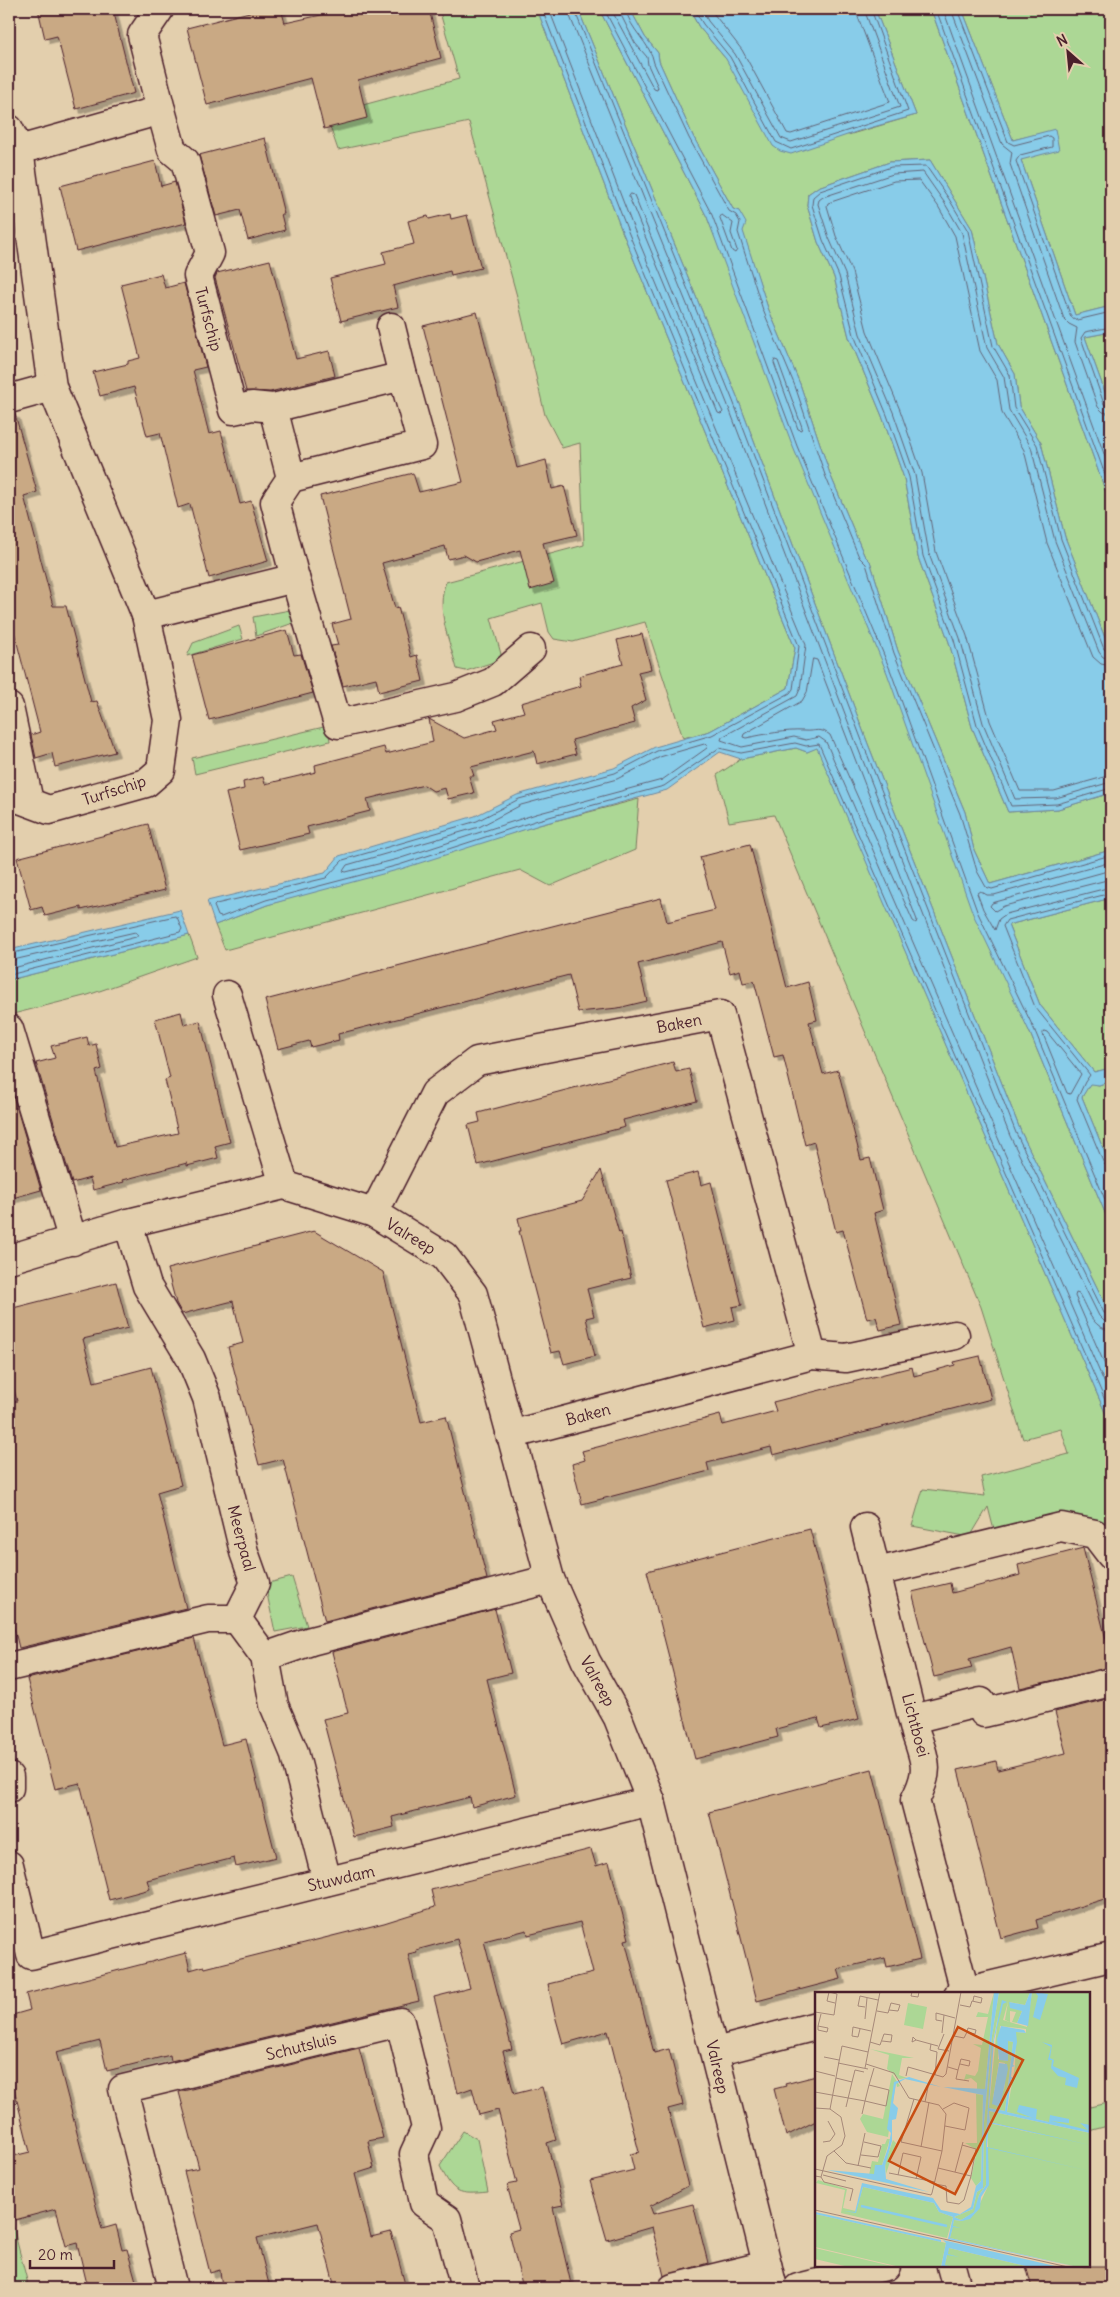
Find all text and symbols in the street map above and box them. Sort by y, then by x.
north arrow [1042,28,1092,78]
text: N [1054,30,1070,51]
street label: Turfschip [191,285,227,353]
street label: Turfschip [80,770,148,810]
street label: Baken [655,1009,703,1037]
street label: Valreep [382,1213,440,1259]
street label: Baken [563,1398,613,1430]
street label: Meerpaal [224,1503,260,1573]
street label: Valreep [576,1652,620,1710]
street label: Lichtboei [898,1691,934,1759]
street label: Stuwdam [305,1861,377,1895]
inset map [815,1992,1090,2267]
street label: Schutsluis [264,2028,338,2064]
street label: Valreep [702,2038,734,2096]
scale bar [30,2237,114,2269]
text: 20 m [38,2245,73,2264]

